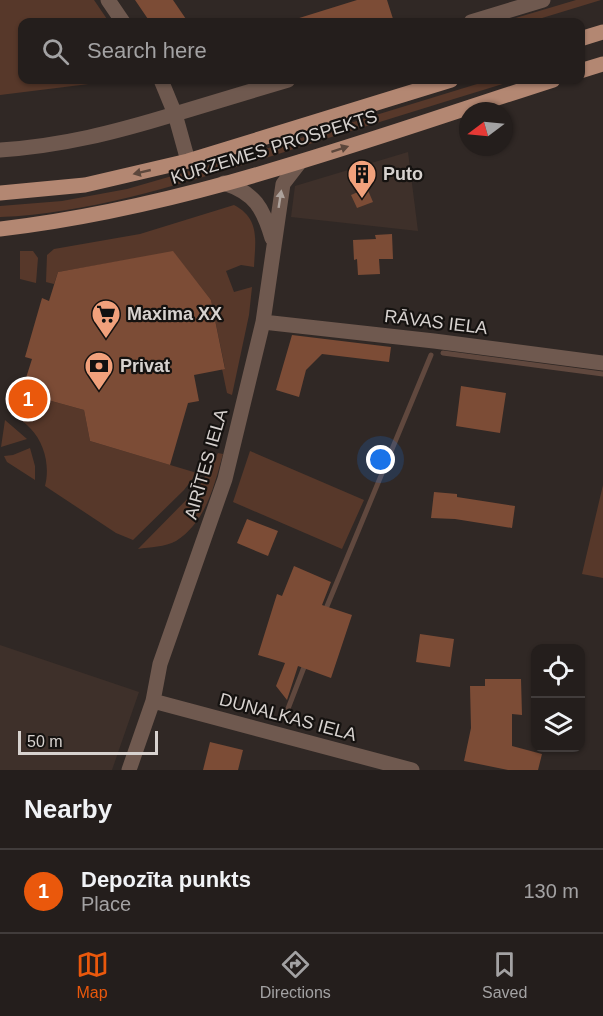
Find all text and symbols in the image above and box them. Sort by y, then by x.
search box [18,18,585,84]
icon: search [39,35,72,68]
text: Search here [87,38,207,63]
north arrow [459,102,513,156]
street label: KURZEMES PROSPEKTS [168,106,380,188]
one-way arrow [331,143,349,153]
building icon: Puto [346,158,378,200]
place label: Puto [383,164,423,184]
one-way arrow [133,167,151,177]
one-way arrow [276,190,285,209]
supermarket icon: Maxima XX [90,298,122,340]
place label: Maxima XX [127,304,222,324]
street label: RĀVAS IELA [383,306,489,338]
bank icon: Privat [83,350,115,392]
place label: Privat [120,356,170,376]
pin: 1 [9,376,48,422]
street label: AIRĪTES IELA [181,406,231,522]
your location [366,445,395,474]
map controls [531,644,585,752]
button: locate [531,644,585,698]
street label: DUNALKAS IELA [217,689,359,745]
button: layers [531,698,585,752]
scale bar [18,728,158,756]
text: 50 m [27,733,63,750]
text: Nearby [24,794,112,824]
text: Depozīta punkts [81,867,251,892]
text: 1 [38,880,49,902]
text: 130 m [523,880,579,902]
text: Place [81,893,131,915]
tab: Map [76,948,109,1002]
tab: Directions [260,948,331,1002]
tab: Saved [482,948,527,1002]

